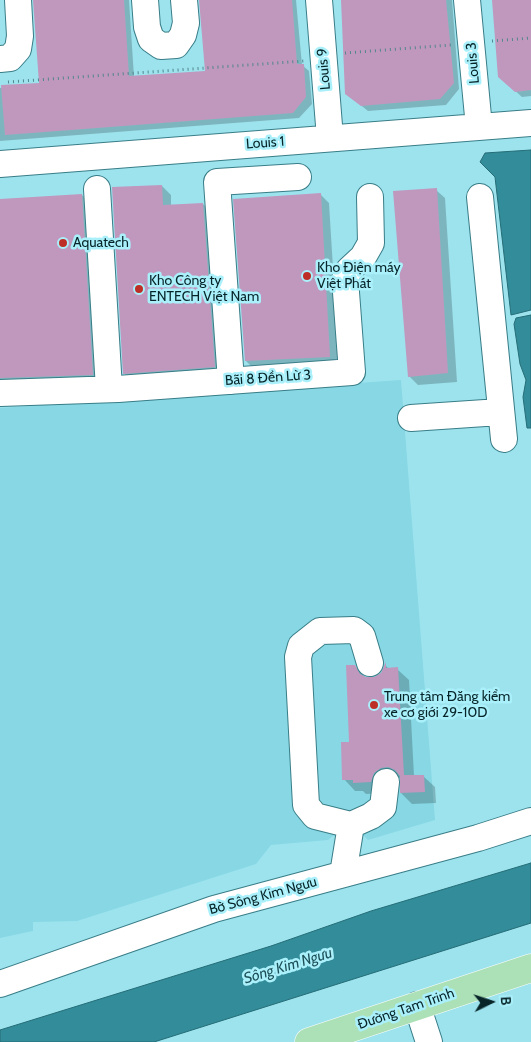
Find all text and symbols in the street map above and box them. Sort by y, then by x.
street label: Louis 3 [463,42,483,84]
street label: Louis 9 [314,47,334,91]
street label: Louis 1 [245,133,285,153]
place label: Aquatech [73,235,129,251]
marker: Aquatech [57,237,69,249]
place label: Kho Điện máy Việt Phát [317,260,400,292]
marker: Kho Điện máy Việt Phát [301,270,313,282]
place label: Kho Công ty ENTECH Việt Nam [149,273,259,306]
marker: Kho Công ty ENTECH Việt Nam [133,283,145,295]
street label: Bãi 8 Đền Lừ 3 [224,367,312,389]
place label: Trung tâm Đăng kiểm xe cơ giới 29-10D [384,689,510,722]
marker: Trung tâm Đăng kiểm xe cơ giới 29-10D [368,699,380,711]
street label: Bờ Sông Kim Ngưu [207,874,319,918]
water label: Sông Kim Ngưu [242,944,334,988]
north arrow [466,977,516,1027]
street label: Đường Tam Trinh [356,985,456,1033]
text: B [497,996,515,1006]

